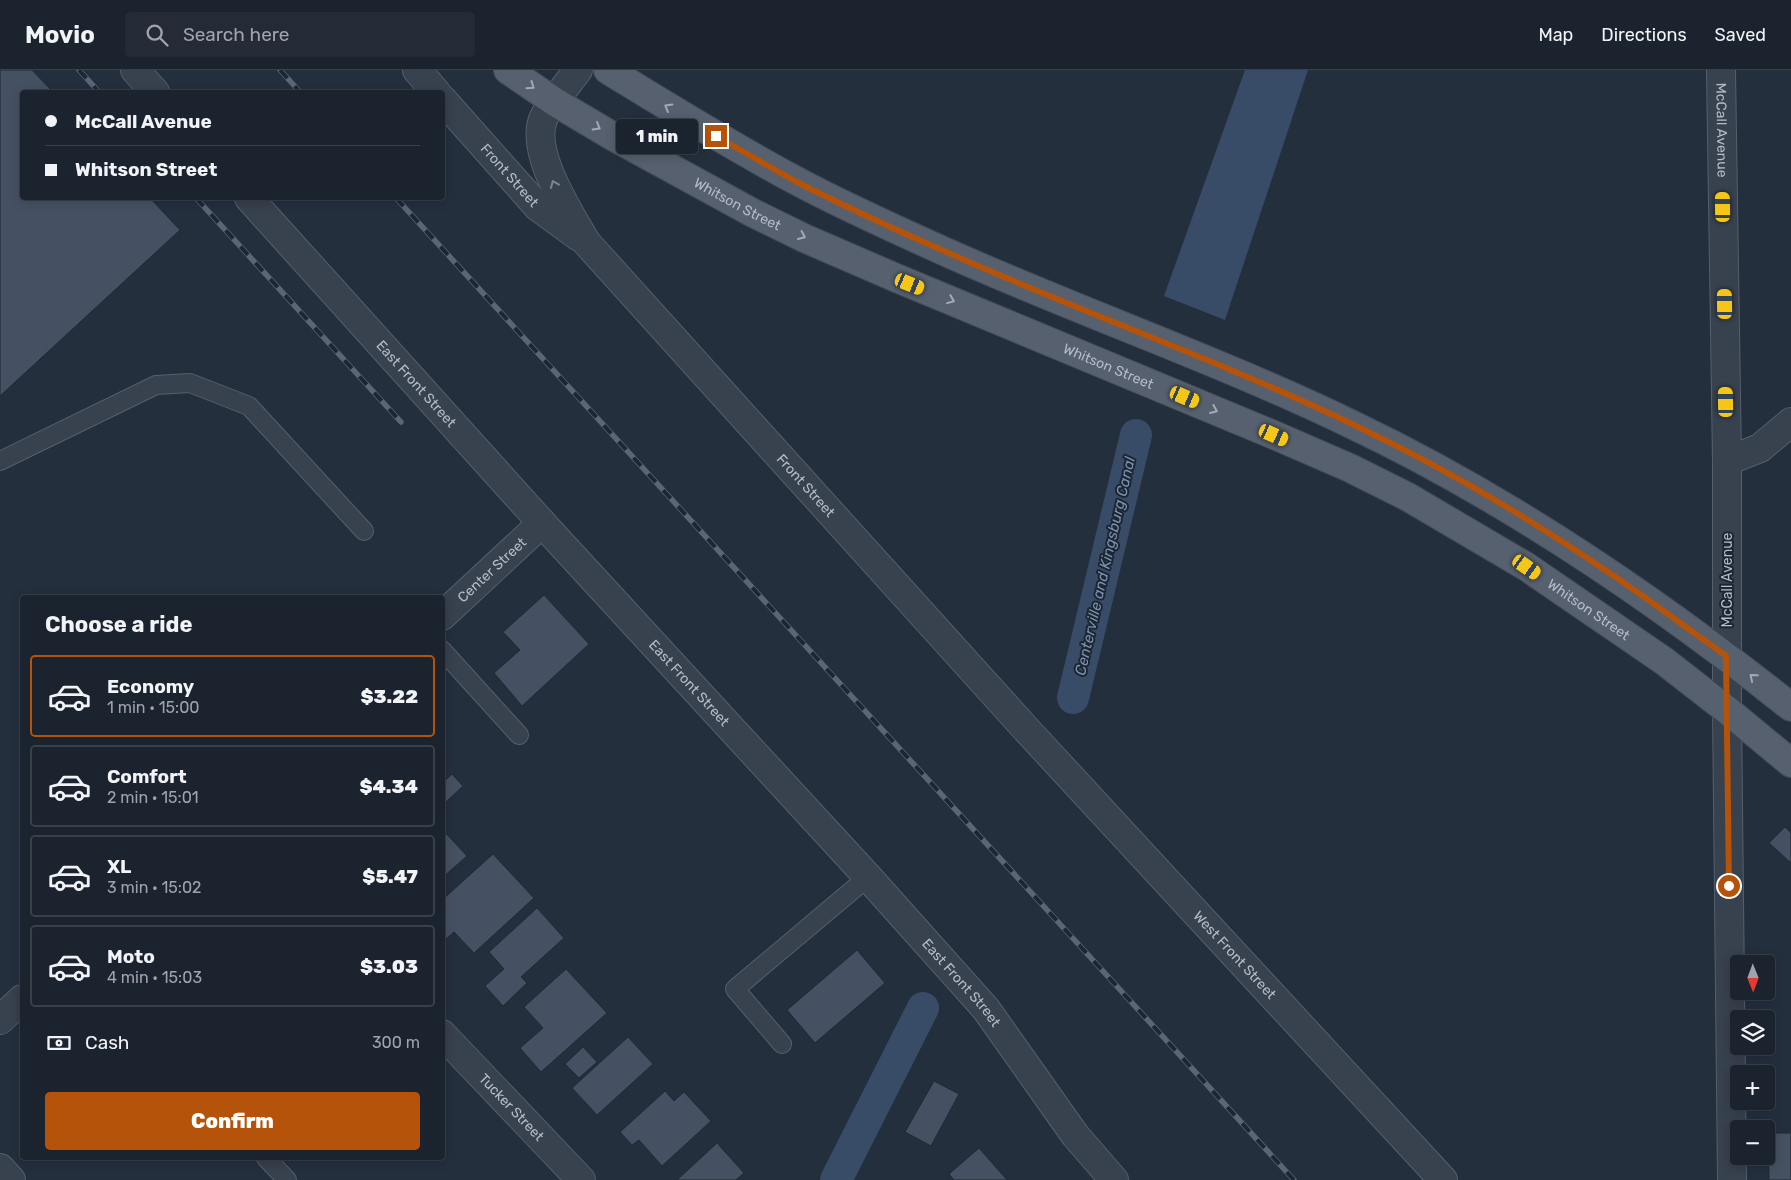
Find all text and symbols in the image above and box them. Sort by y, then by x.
search box [125,12,475,57]
text: Movio [25,21,95,49]
icon: search [143,21,171,49]
text: Search here [183,23,289,46]
text: Map [1538,24,1573,46]
text: Directions [1601,24,1687,46]
text: Saved [1715,24,1766,46]
one-way arrow [525,80,535,89]
street label: McCall Avenue [1712,82,1731,178]
one-way arrow [664,103,673,113]
text: McCall Avenue [75,110,212,133]
callout: 1 min [616,118,698,154]
one-way arrow [591,121,600,131]
route end [705,125,727,147]
text: 1 min [636,127,678,146]
street label: Front Street [477,140,542,211]
text: Whitson Street [75,158,217,181]
street label: Whitson Street [691,174,784,235]
one-way arrow [550,180,560,189]
car [1715,192,1730,222]
one-way arrow [797,230,806,241]
car [893,271,926,297]
car [1717,289,1732,319]
one-way arrow [946,294,955,305]
street label: East Front Street [372,337,460,431]
street label: Whitson Street [1061,340,1156,393]
car [1168,384,1201,410]
car [1718,387,1733,417]
one-way arrow [1209,403,1218,414]
car [1257,422,1290,448]
street label: Front Street [773,451,839,521]
water label: Centerville and Kingsburg Canal [1071,455,1139,677]
street label: McCall Avenue [1719,532,1736,627]
street label: Center Street [454,534,530,606]
car [1510,552,1543,582]
street label: Whitson Street [1544,576,1633,644]
text: Choose a ride [45,611,192,638]
street label: East Front Street [645,637,733,730]
icon: car [47,674,92,719]
one-way arrow [1749,674,1758,683]
text: Economy [107,675,194,698]
text: $3.22 [361,685,418,708]
text: 1 min · 15:00 [107,698,199,717]
icon: car [47,764,92,809]
text: Comfort [107,765,187,788]
text: $4.34 [359,775,418,798]
text: 2 min · 15:01 [107,788,199,807]
icon: car [47,854,92,899]
text: XL [107,855,131,878]
text: $5.47 [362,865,418,888]
route start [1718,875,1740,897]
text: 3 min · 15:02 [107,878,201,897]
street label: West Front Street [1190,908,1280,1003]
street label: East Front Street [918,935,1004,1031]
icon: car [47,944,92,989]
text: Moto [107,945,155,968]
text: $3.03 [360,955,418,978]
north arrow [1730,955,1775,1000]
map controls [1730,955,1775,1165]
text: 4 min · 15:03 [107,968,202,987]
button: layers [1730,1010,1775,1055]
icon: cash [45,1029,73,1057]
text: Cash [85,1031,129,1054]
text: 300 m [372,1033,420,1052]
button: + [1730,1065,1775,1110]
street label: Tucker Street [475,1070,548,1145]
button: Confirm [45,1092,420,1150]
button: − [1730,1120,1775,1165]

